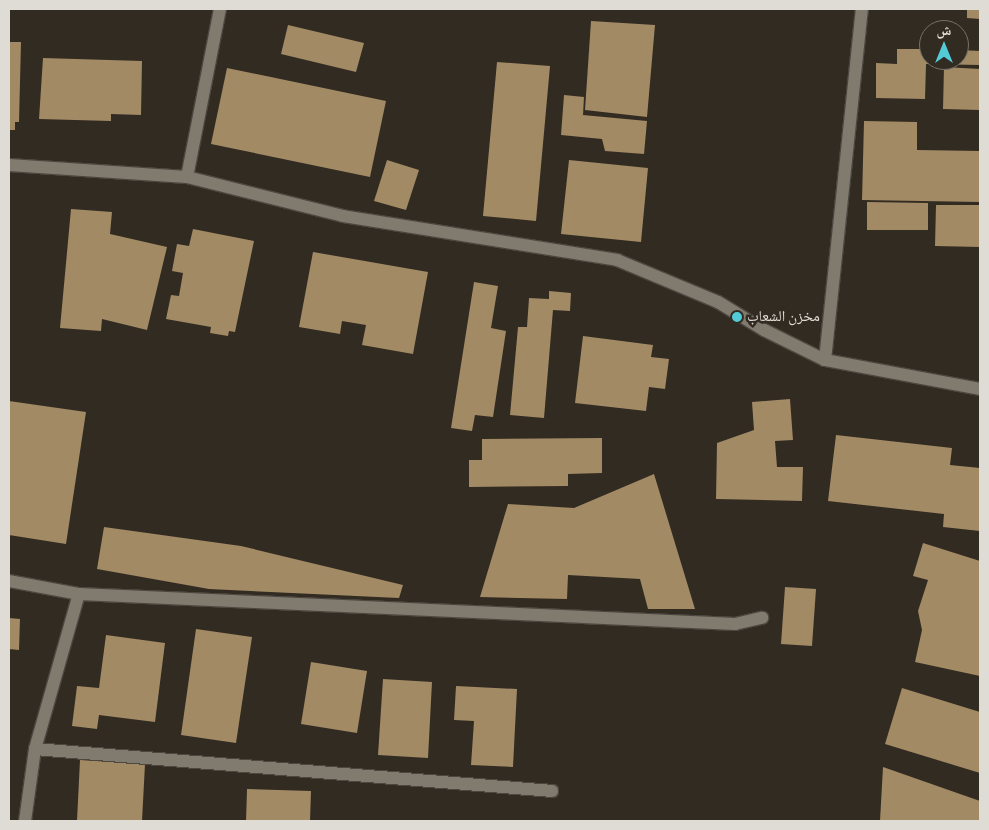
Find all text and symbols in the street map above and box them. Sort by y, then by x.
north arrow [919,20,969,70]
text: ش [937,21,951,41]
place label: مخزن الشعاب [747,308,820,326]
marker: مخزن الشعاب [731,311,743,323]

